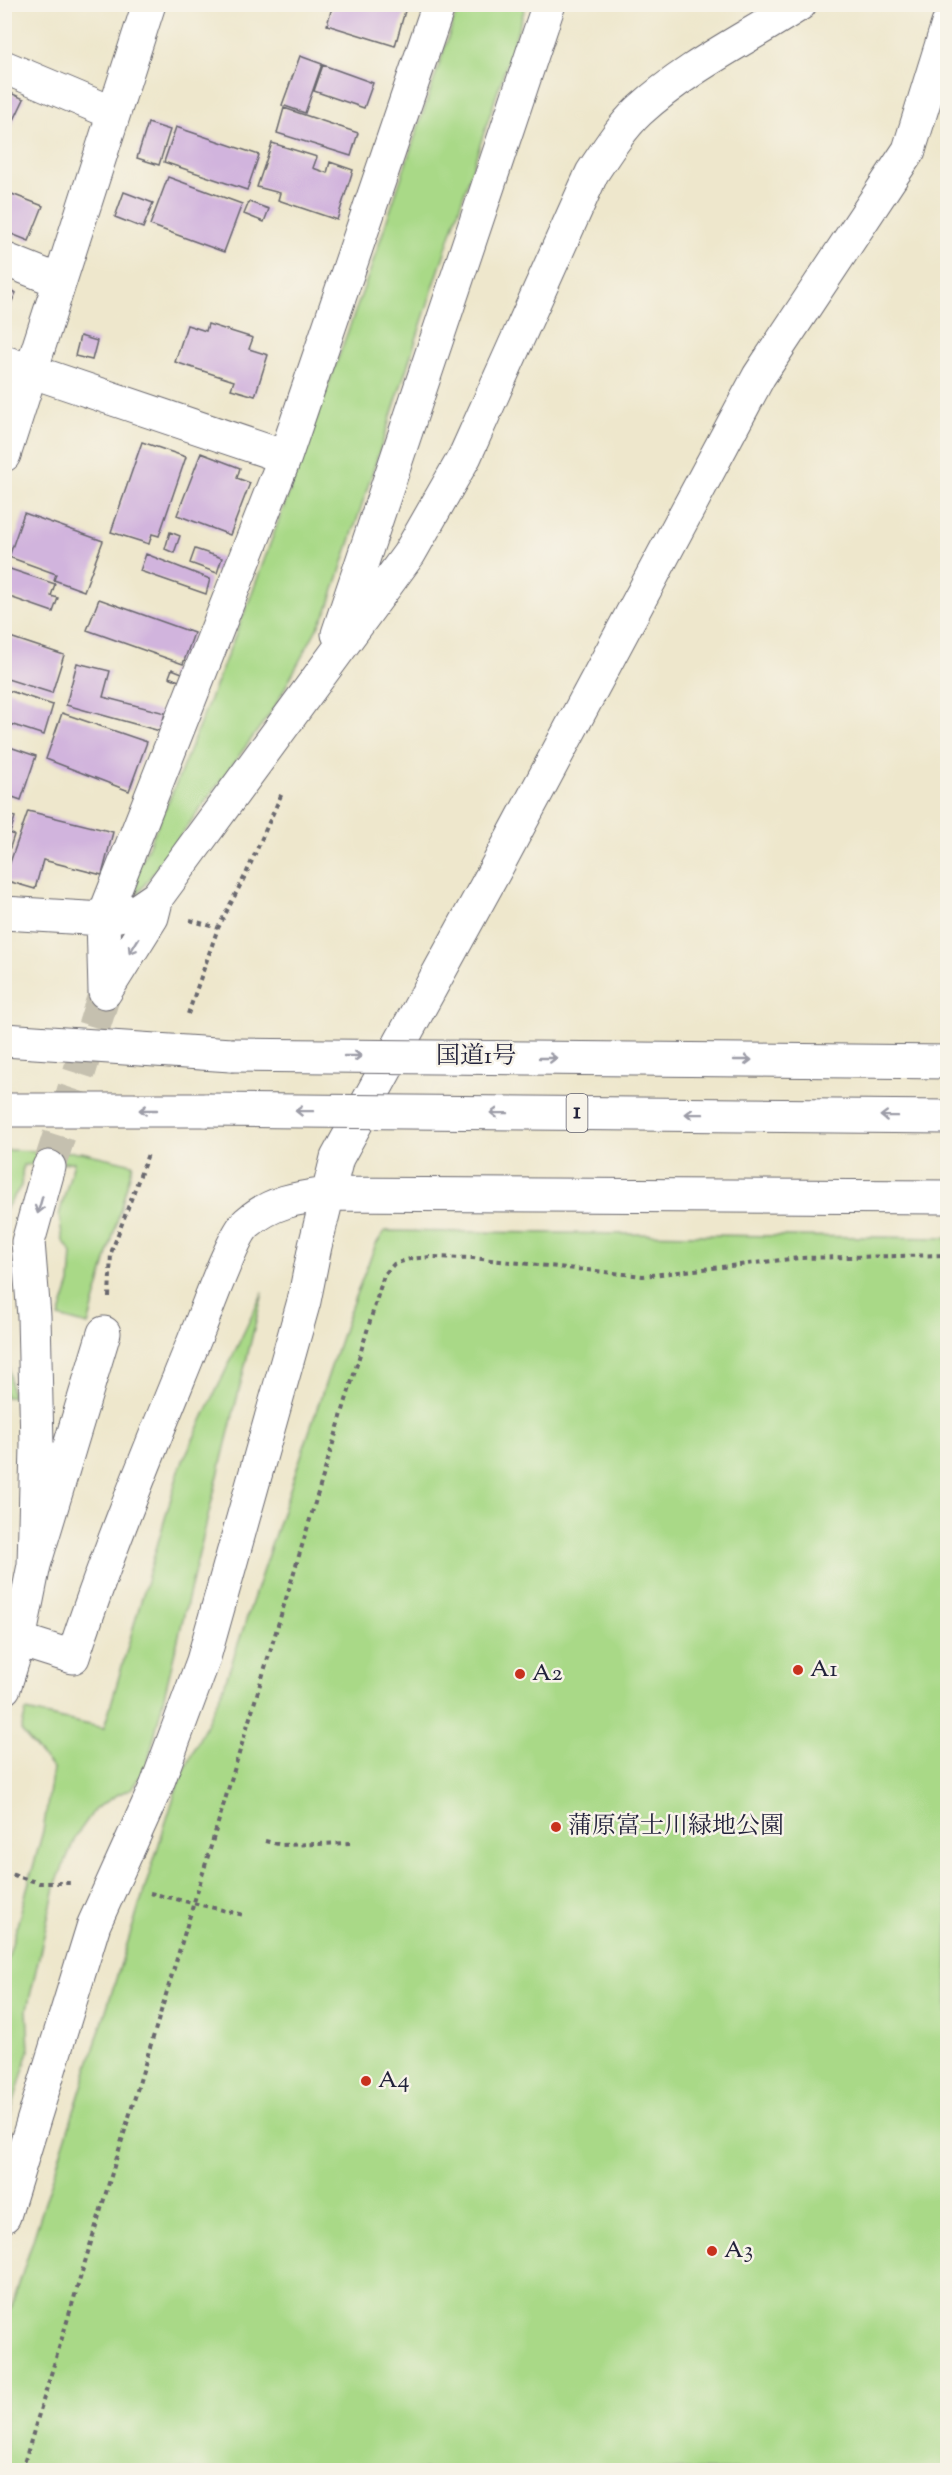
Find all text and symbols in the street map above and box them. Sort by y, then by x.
one-way arrow [128,937,140,954]
street label: 国道1号 [436,1040,516,1074]
one-way arrow [342,1051,362,1062]
one-way arrow [537,1052,557,1064]
one-way arrow [732,1054,752,1066]
road number: 1 [566,1094,588,1132]
one-way arrow [139,1104,159,1116]
one-way arrow [295,1105,315,1117]
one-way arrow [490,1107,510,1119]
one-way arrow [685,1109,705,1120]
one-way arrow [880,1110,900,1122]
one-way arrow [33,1195,45,1214]
place label: A1 [810,1653,838,1687]
place label: A2 [532,1657,563,1691]
marker: A1 [791,1663,805,1677]
marker: A2 [513,1667,527,1681]
place label: 蒲原富士川緑地公園 [568,1810,784,1844]
marker: 蒲原富士川緑地公園 [549,1820,563,1834]
place label: A4 [378,2064,410,2098]
marker: A4 [359,2074,373,2088]
place label: A3 [724,2234,753,2268]
marker: A3 [705,2244,719,2258]

